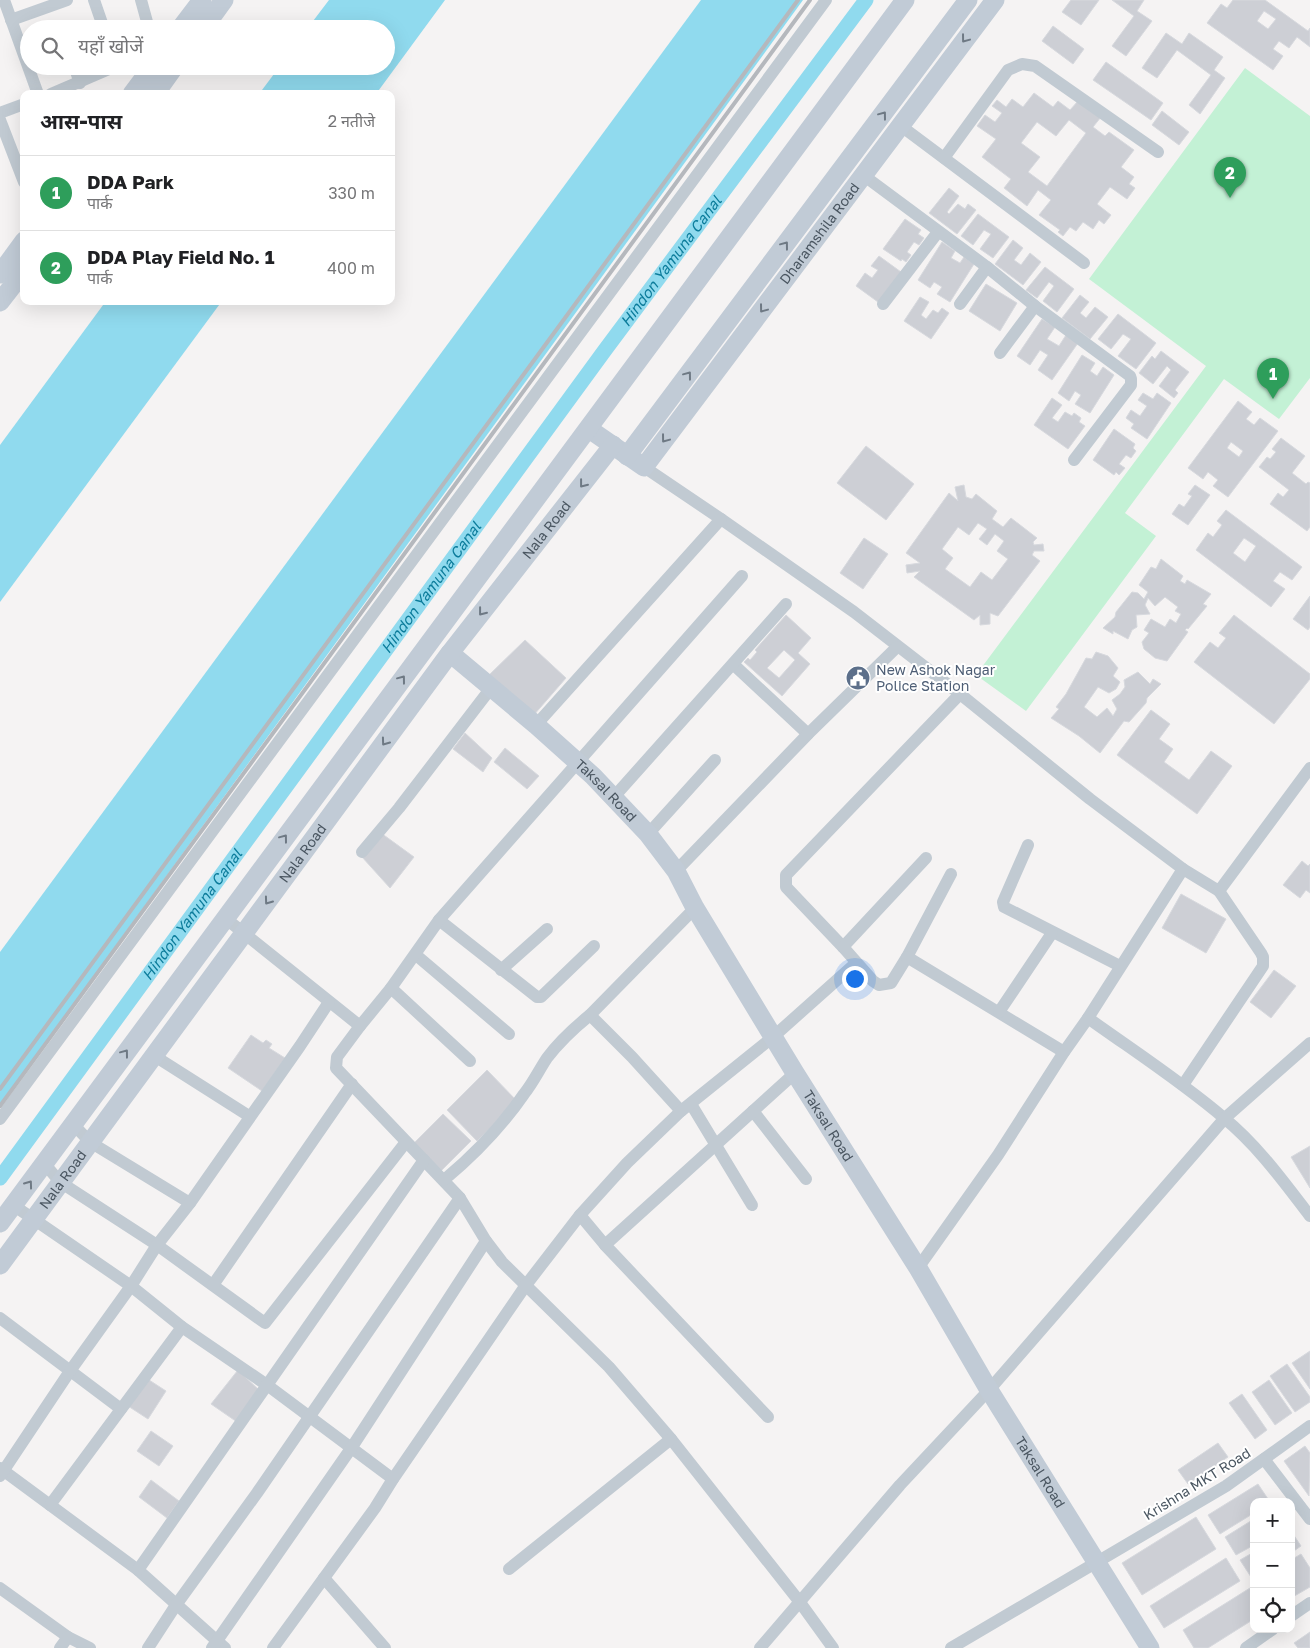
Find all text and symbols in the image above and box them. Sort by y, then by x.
search box [20,20,395,75]
one-way arrow [963,33,971,42]
icon: search [38,34,66,62]
text: यहाँ खोजें [78,34,143,57]
text: आस-पास [40,108,122,134]
text: 2 नतीजे [328,111,375,131]
one-way arrow [877,112,885,121]
pin: 2 [1214,157,1246,198]
text: DDA Park [87,170,174,193]
street label: Dharamshila Road [776,179,863,287]
text: 1 [52,183,60,203]
text: 330 m [328,183,375,203]
water label: Hindon Yamuna Canal [616,191,725,329]
text: पार्क [87,193,113,213]
one-way arrow [780,242,788,251]
text: DDA Play Field No. 1 [87,245,275,268]
text: 2 [51,258,61,278]
text: 400 m [327,258,375,278]
text: पार्क [87,268,113,288]
one-way arrow [760,303,769,313]
pin: 1 [1257,358,1289,399]
one-way arrow [682,371,691,381]
one-way arrow [663,433,671,442]
one-way arrow [580,478,588,487]
street label: Nala Road [518,497,574,562]
water label: Hindon Yamuna Canal [377,517,485,656]
one-way arrow [480,606,488,615]
place label: New Ashok Nagar Police Station [876,661,996,694]
public building icon: New Ashok Nagar Police Station [845,665,871,691]
one-way arrow [396,675,405,685]
one-way arrow [382,736,391,746]
street label: Taksal Road [572,755,641,825]
street label: Nala Road [275,820,330,886]
one-way arrow [278,834,287,844]
water label: Hindon Yamuna Canal [138,844,246,983]
one-way arrow [265,895,273,904]
your location [842,966,868,992]
one-way arrow [119,1049,128,1059]
street label: Taksal Road [800,1087,858,1164]
street label: Nala Road [35,1147,90,1212]
one-way arrow [23,1180,32,1190]
street label: Taksal Road [1012,1433,1069,1511]
street label: Krishna MKT Road [1140,1444,1253,1523]
map controls [1250,1498,1295,1633]
button: + [1250,1498,1295,1543]
button: − [1250,1543,1295,1588]
button: locate [1250,1588,1295,1633]

